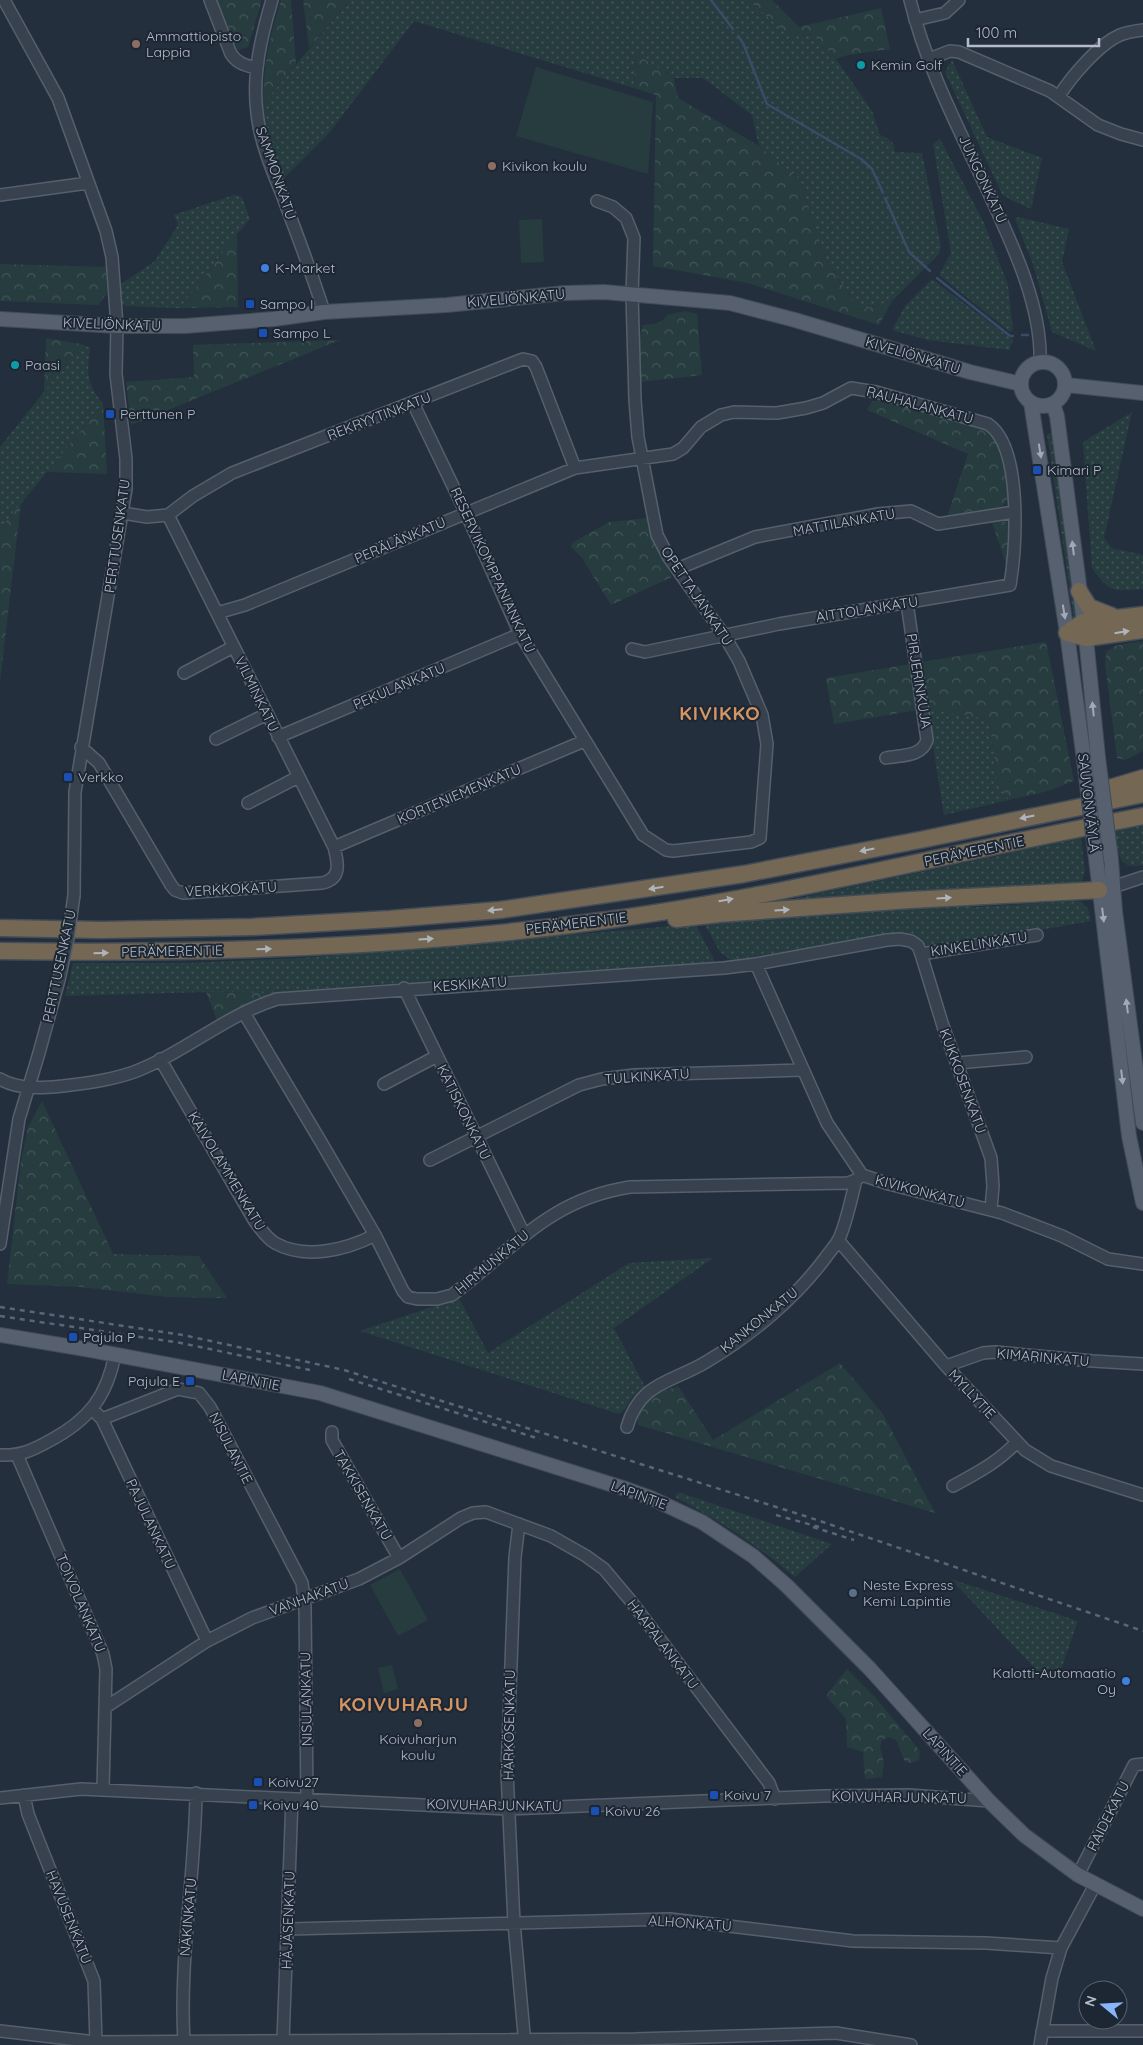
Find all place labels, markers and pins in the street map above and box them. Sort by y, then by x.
place label: Ammattiopisto Lappia [146,27,241,61]
marker: Ammattiopisto Lappia [130,38,142,50]
place label: Kemin Golf [871,56,942,74]
marker: Kemin Golf [855,59,867,71]
place label: Kivikon koulu [502,157,587,175]
marker: Kivikon koulu [486,160,498,172]
place label: K-Market [275,259,335,277]
marker: K-Market [259,262,271,274]
place label: Sampo I [260,295,313,313]
marker: Sampo I [244,298,256,310]
place label: Sampo L [273,324,331,342]
marker: Sampo L [257,327,269,339]
place label: Paasi [25,356,60,374]
marker: Paasi [9,359,21,371]
place label: Perttunen P [120,405,195,423]
marker: Perttunen P [104,408,116,420]
place label: Kimari P [1047,461,1101,479]
marker: Kimari P [1031,464,1043,476]
place label: Verkko [78,768,123,786]
marker: Verkko [62,771,74,783]
place label: Pajula P [83,1328,135,1346]
marker: Pajula P [67,1331,79,1343]
place label: Pajula E [128,1372,180,1390]
marker: Pajula E [184,1375,196,1387]
place label: Neste Express Kemi Lapintie [863,1576,953,1610]
marker: Neste Express Kemi Lapintie [847,1587,859,1599]
place label: Kalotti-Automaatio Oy [992,1664,1116,1698]
marker: Kalotti-Automaatio Oy [1120,1675,1132,1687]
marker: Koivuharjun koulu [412,1717,424,1729]
place label: Koivuharjun koulu [379,1730,457,1764]
place label: Koivu27 [268,1773,319,1791]
marker: Koivu27 [252,1776,264,1788]
place label: Koivu 7 [724,1786,771,1804]
marker: Koivu 7 [708,1789,720,1801]
place label: Koivu 40 [263,1796,319,1814]
marker: Koivu 40 [247,1799,259,1811]
place label: Koivu 26 [605,1802,661,1820]
marker: Koivu 26 [589,1805,601,1817]

